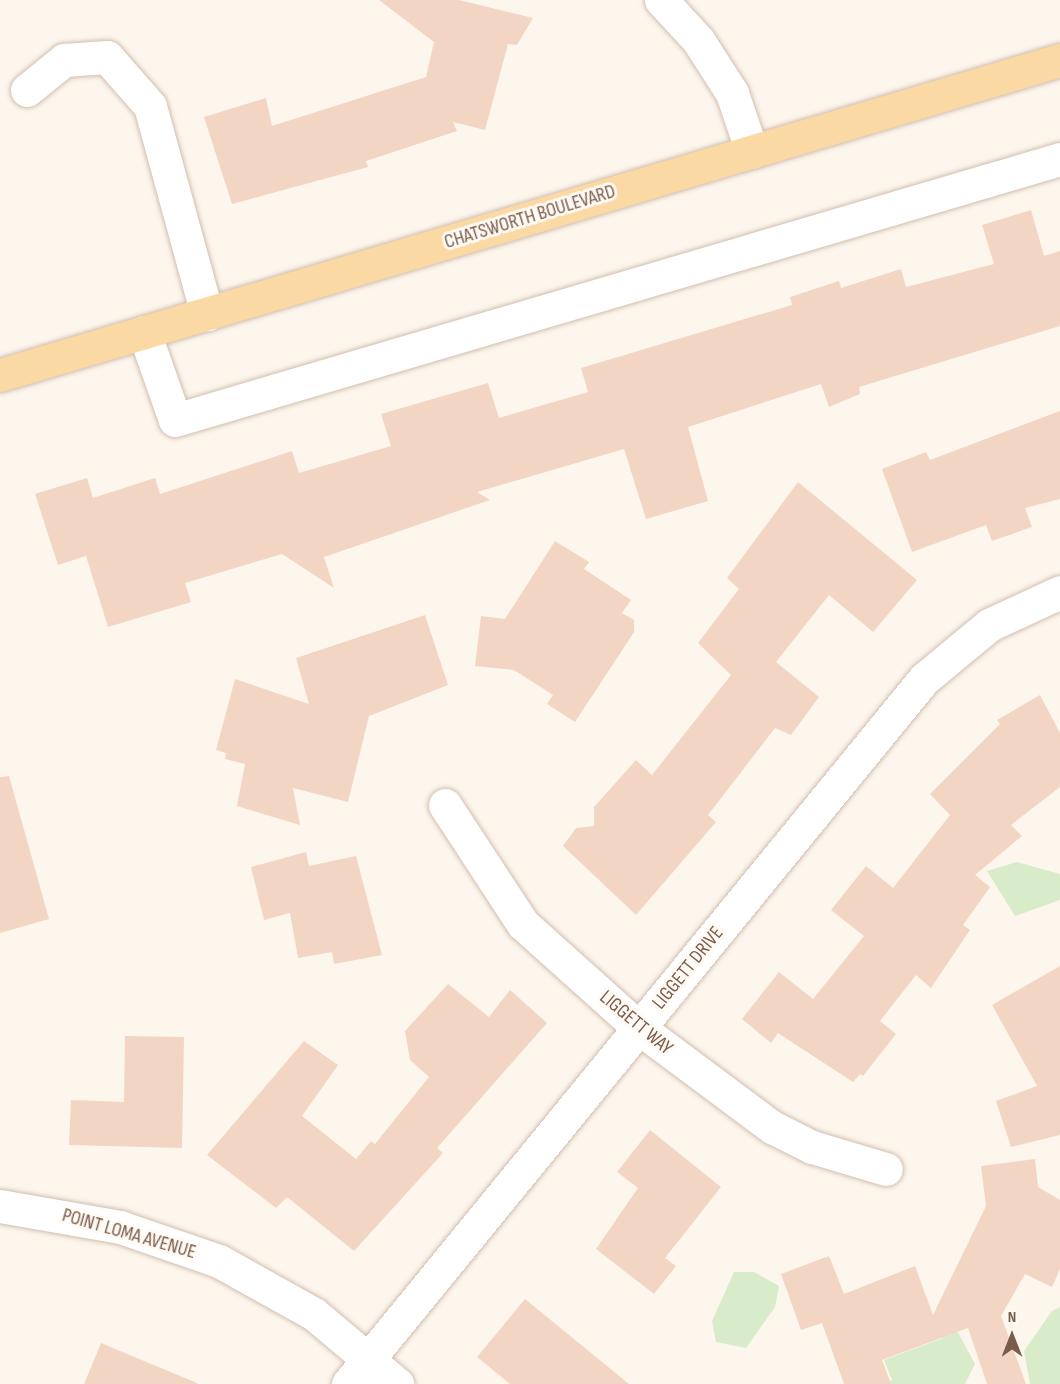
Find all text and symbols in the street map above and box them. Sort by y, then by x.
street label: CHATSWORTH BOULEVARD [442,180,618,254]
street label: LIGGETT DRIVE [647,922,729,1014]
street label: LIGGETT WAY [595,986,677,1060]
street label: POINT LOMA AVENUE [59,1203,199,1265]
north arrow [982,1306,1042,1366]
text: N [1008,1308,1016,1327]

